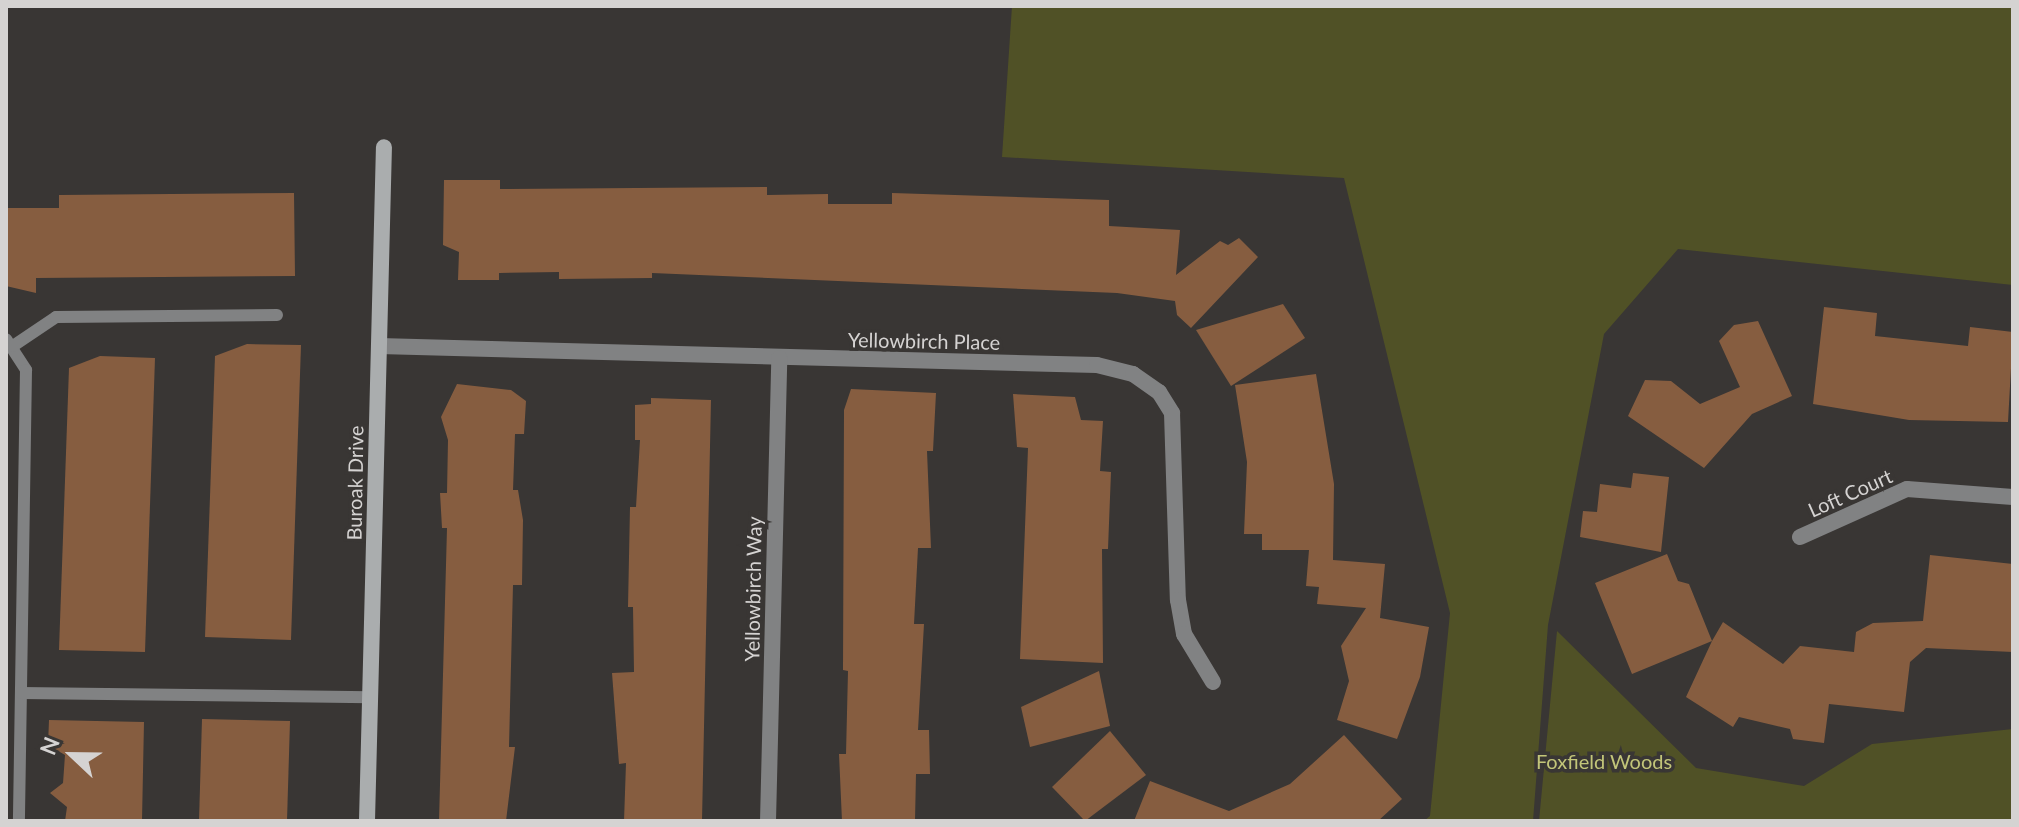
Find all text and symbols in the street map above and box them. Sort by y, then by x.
street label: Yellowbirch Place [848,328,1000,354]
street label: Buroak Drive [342,425,368,541]
street label: Loft Court [1804,464,1896,522]
street label: Yellowbirch Way [740,516,766,662]
north arrow [32,715,112,795]
text: N [34,733,65,759]
park label: Foxfield Woods [1536,749,1672,773]

